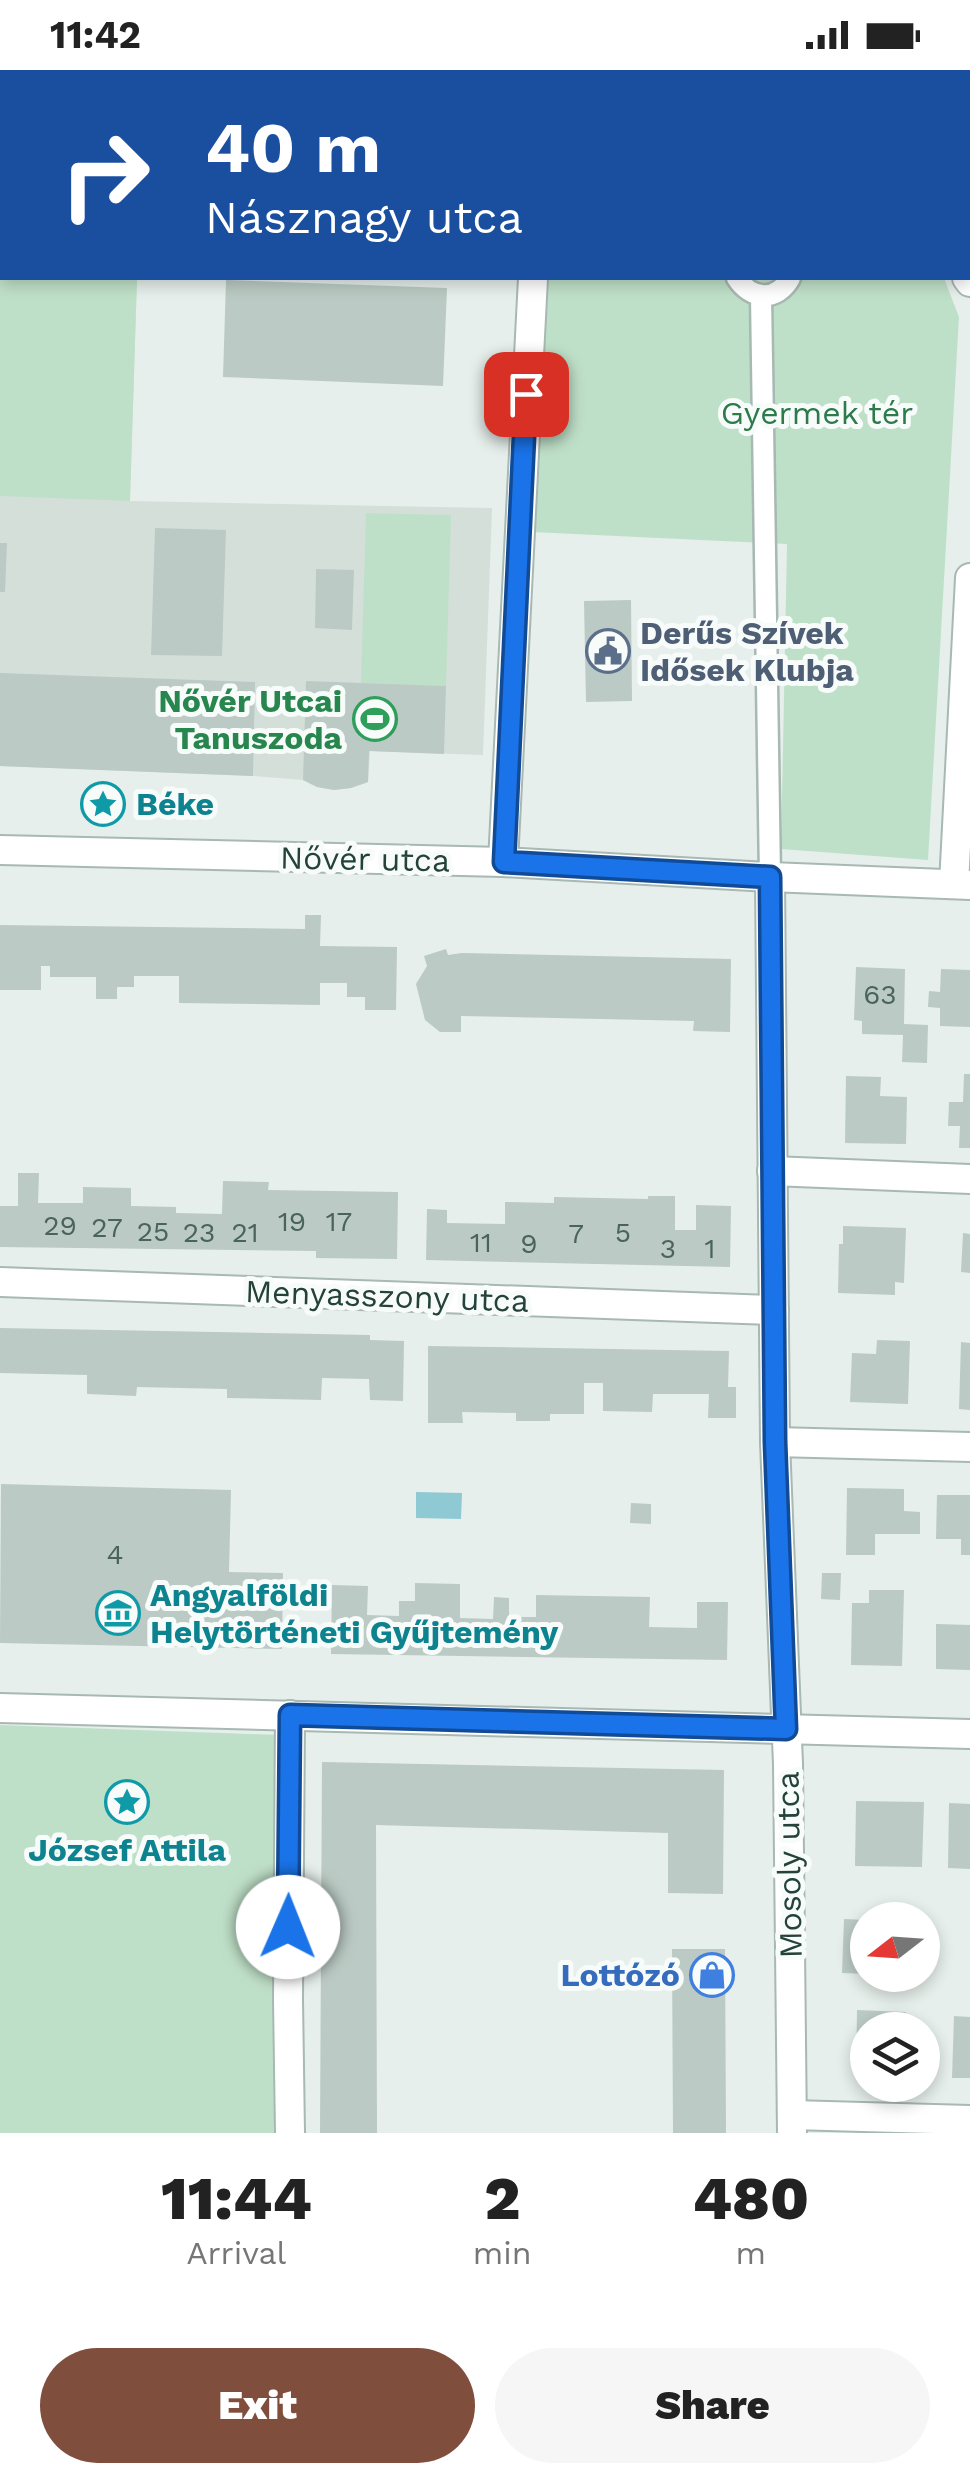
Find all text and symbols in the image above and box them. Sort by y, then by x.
text: 11:42 [50,13,141,57]
text: 40 m [205,107,381,189]
icon: right [40,110,170,240]
text: Násznagy utca [205,191,523,244]
pin [484,352,569,437]
icon: arrive [499,367,554,422]
park label: Gyermek tér [721,394,913,432]
place label: Derűs Szívek Idősek Klubja [640,614,854,689]
public building icon: Derűs Szívek Idősek Klubja [585,628,631,674]
place label: Nővér Utcai Tanuszoda [158,682,342,757]
sports icon: Nővér Utcai Tanuszoda [352,696,398,742]
place icon: Béke [80,781,126,827]
place label: Béke [136,785,214,823]
street label: Nővér utca [280,839,450,879]
house number: 63 [863,978,897,1011]
house number: 19 [278,1205,306,1238]
house number: 17 [326,1205,352,1238]
house number: 29 [43,1209,77,1242]
house number: 27 [91,1211,123,1244]
house number: 25 [137,1215,169,1248]
house number: 23 [183,1216,215,1249]
house number: 21 [231,1216,259,1249]
house number: 5 [615,1216,631,1249]
house number: 7 [568,1217,584,1250]
house number: 11 [470,1226,492,1259]
house number: 9 [520,1227,538,1260]
house number: 3 [660,1232,676,1265]
house number: 1 [705,1232,715,1265]
street label: Menyasszony utca [244,1272,530,1320]
house number: 4 [106,1538,124,1571]
place label: Angyalföldi Helytörténeti Gyűjtemény [150,1576,559,1651]
museum icon: Angyalföldi Helytörténeti Gyűjtemény [95,1590,141,1636]
street label: Mosoly utca [768,1771,810,1959]
place icon: József Attila [104,1779,150,1825]
place label: József Attila [28,1831,227,1869]
position arrow [236,1875,340,1979]
north arrow [850,1902,940,1992]
map controls [850,1902,940,2102]
shop icon: Lottózó [689,1952,735,1998]
place label: Lottózó [560,1956,680,1994]
button: layers [850,2012,940,2102]
text: 11:44 [161,2163,312,2234]
text: 2 [484,2163,520,2234]
text: 480 [693,2163,809,2234]
text: Arrival [186,2234,286,2272]
text: min [473,2234,532,2272]
text: m [736,2234,766,2272]
button: Exit [40,2348,475,2463]
button: Share [495,2348,930,2463]

